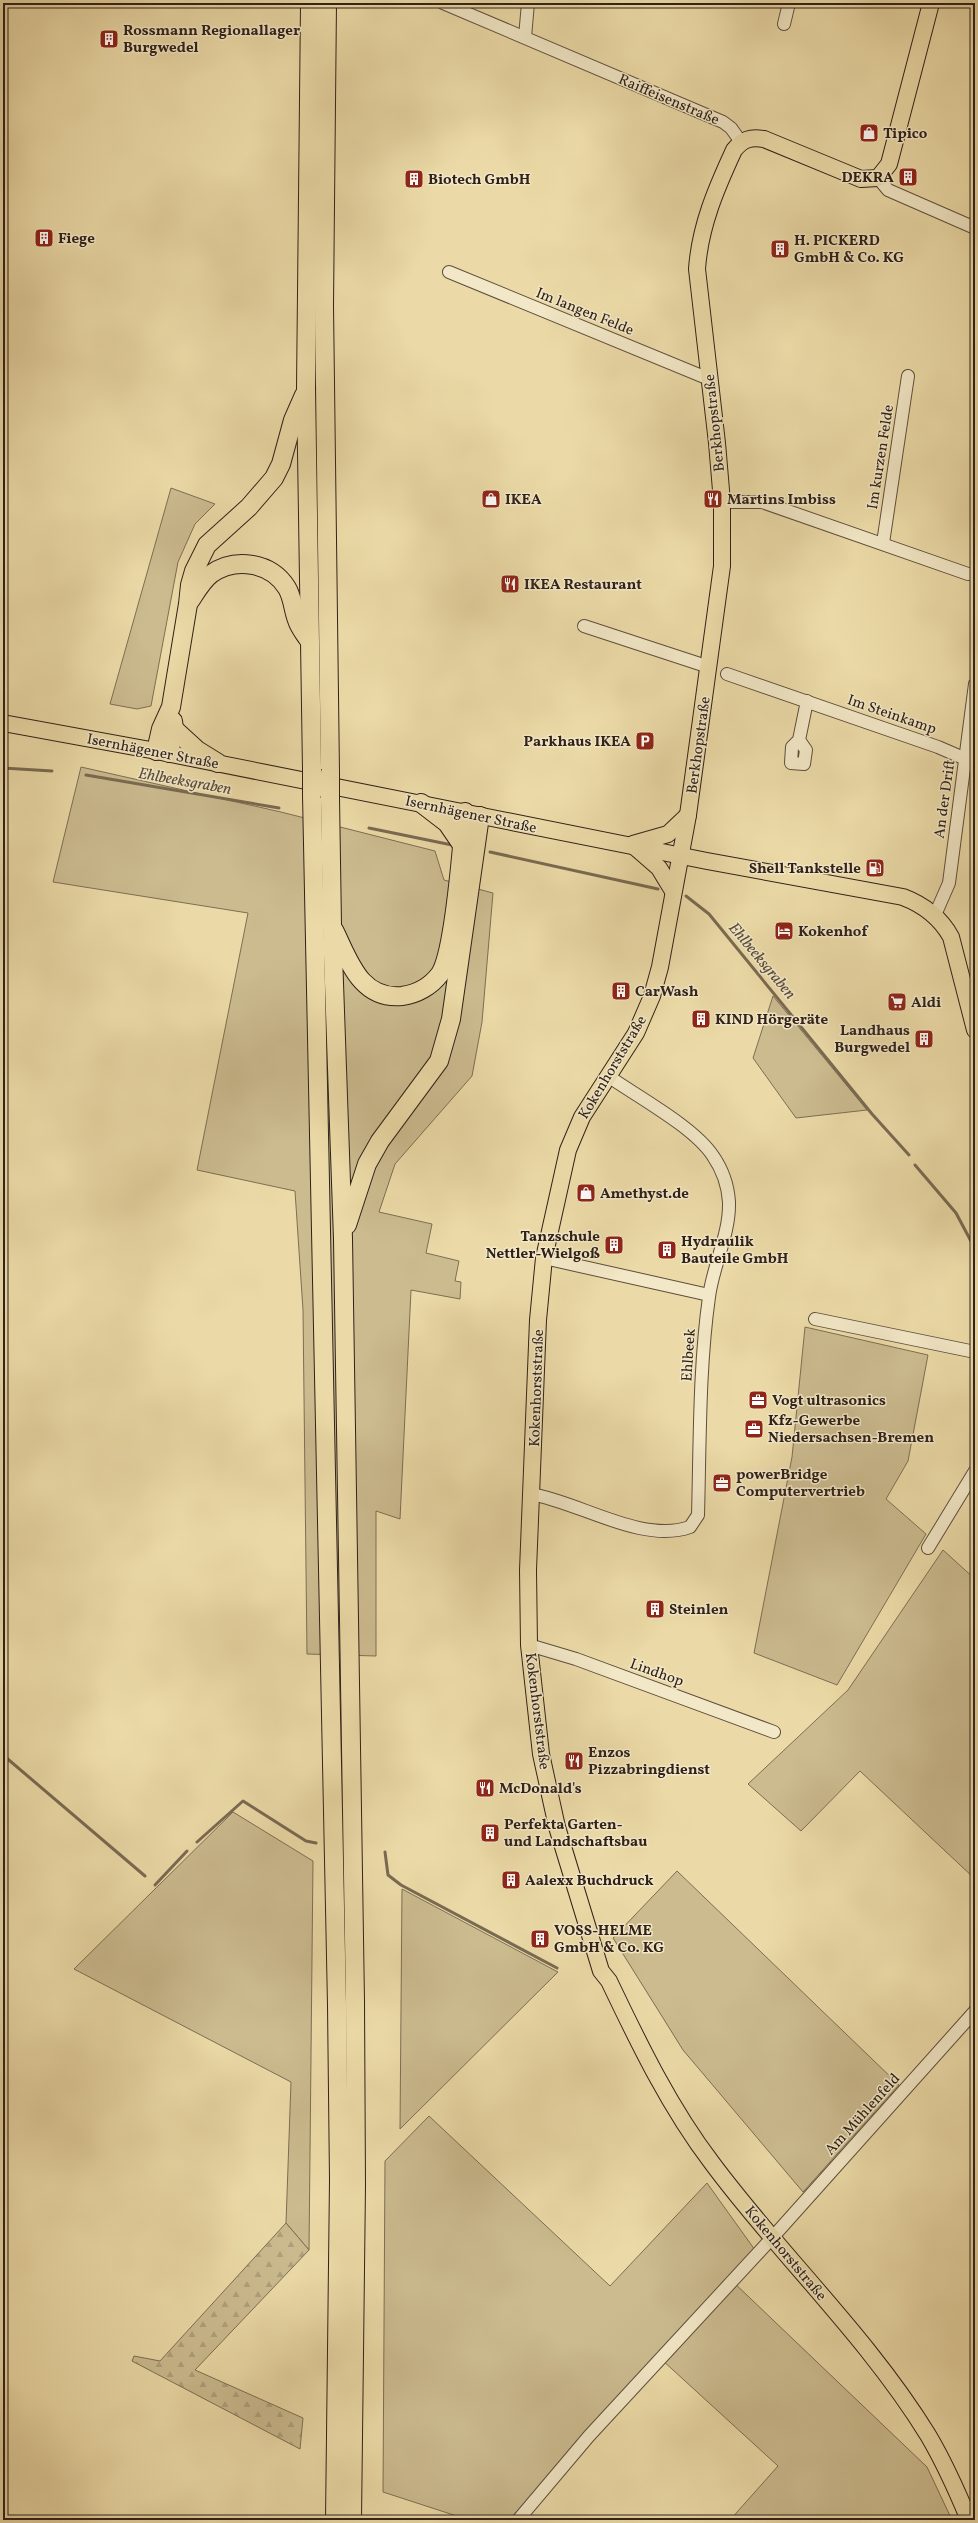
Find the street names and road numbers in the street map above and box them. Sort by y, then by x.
street label: Raiffeisenstraße [615,70,722,131]
street label: Im langen Felde [532,283,637,342]
street label: Berkhopstraße [700,373,731,473]
street label: Im kurzen Felde [863,403,900,511]
street label: Im Steinkamp [844,690,939,740]
street label: Berkhopstraße [682,695,717,795]
street label: Isernhägener Straße [85,729,220,776]
street label: An der Drift [930,758,961,840]
street label: Isernhägener Straße [403,791,538,840]
street label: Kokenhorststraße [574,1012,653,1124]
street label: Ehlbeek [677,1328,702,1382]
street label: Kokenhorststraße [525,1329,550,1447]
street label: Kokenhorststraße [519,1651,554,1771]
street label: Lindhop [627,1654,686,1693]
street label: Am Mühlenfeld [821,2069,906,2161]
street label: Kokenhorststraße [739,2202,831,2306]

